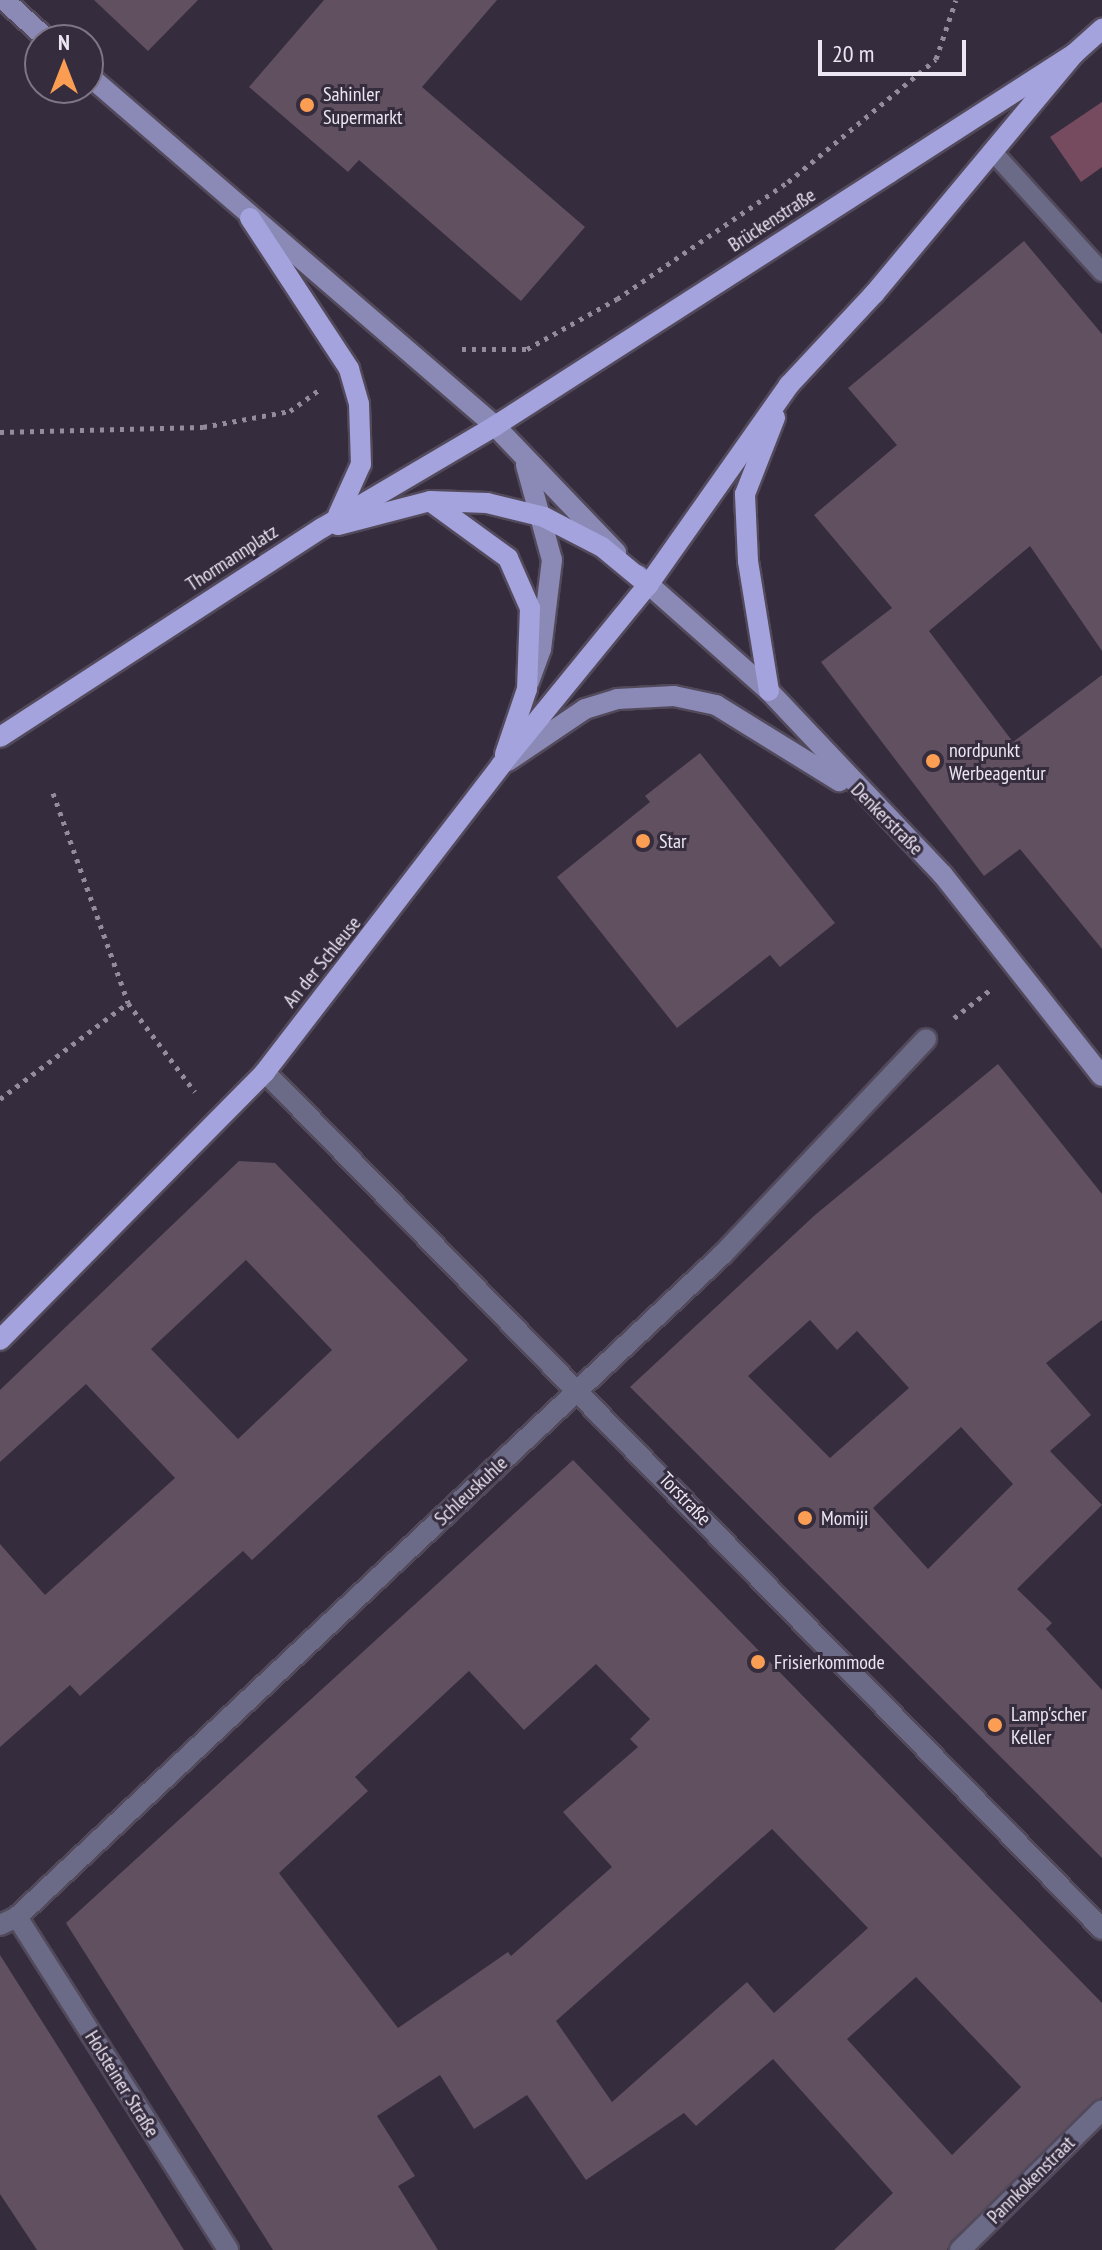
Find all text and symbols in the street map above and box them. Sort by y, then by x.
north arrow [24,24,104,104]
scale bar [822,24,970,74]
text: N [58,28,70,56]
text: 20 m [832,38,874,69]
place label: Sahinler Supermarkt [323,82,402,129]
marker: Sahinler Supermarkt [298,96,316,114]
street label: Brückenstraße [724,183,820,257]
street label: Thormannplatz [182,519,282,597]
place label: nordpunkt Werbeagentur [949,738,1046,785]
marker: nordpunkt Werbeagentur [924,752,942,770]
street label: Denkerstraße [846,778,928,860]
place label: Star [659,829,687,853]
marker: Star [634,832,652,850]
street label: An der Schleuse [278,912,366,1012]
street label: Schleuskuhle [430,1451,512,1531]
street label: Torstraße [654,1467,716,1531]
place label: Momiji [821,1506,868,1530]
marker: Momiji [796,1509,814,1527]
place label: Frisierkommode [774,1650,885,1674]
marker: Frisierkommode [749,1653,767,1671]
place label: Lamp'scher Keller [1011,1702,1087,1749]
marker: Lamp'scher Keller [986,1716,1004,1734]
street label: Holsteiner Straße [80,2026,164,2142]
street label: Pannkokenstraat [982,2131,1080,2229]

